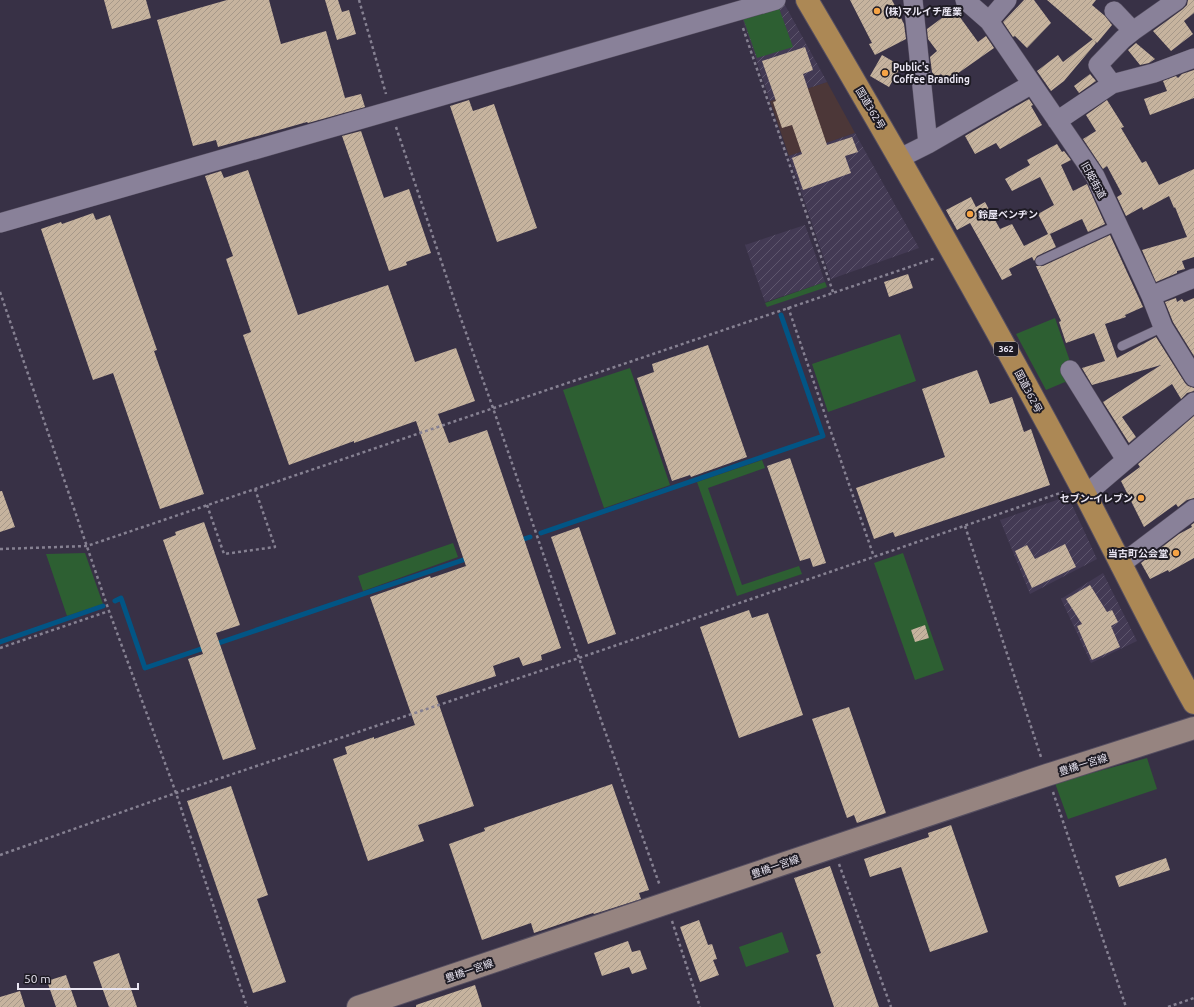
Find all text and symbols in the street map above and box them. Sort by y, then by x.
marker: (株)マルイチ産業 [872,6,882,16]
place label: (株)マルイチ産業 [885,6,962,18]
place label: Public's Coffee Branding [893,62,970,85]
marker: Public's Coffee Branding [880,68,890,78]
street label: 国道362号 [854,85,887,131]
street label: 旧姫街道 [1079,160,1108,200]
marker: 鈴屋ベンヂン [965,209,975,219]
place label: 鈴屋ベンヂン [978,209,1038,220]
road number: 362 [994,342,1018,356]
street label: 国道362号 [1013,368,1044,415]
place label: セブン-イレブン [1060,493,1133,504]
marker: セブン-イレブン [1136,493,1146,503]
place label: 当古町公会堂 [1108,548,1168,559]
marker: 当古町公会堂 [1171,548,1181,558]
street label: 豊橋一宮線 [1058,752,1109,777]
street label: 豊橋一宮線 [750,853,801,880]
street label: 豊橋一宮線 [444,957,495,984]
scale bar [18,965,138,991]
text: 50 m [24,972,51,985]

